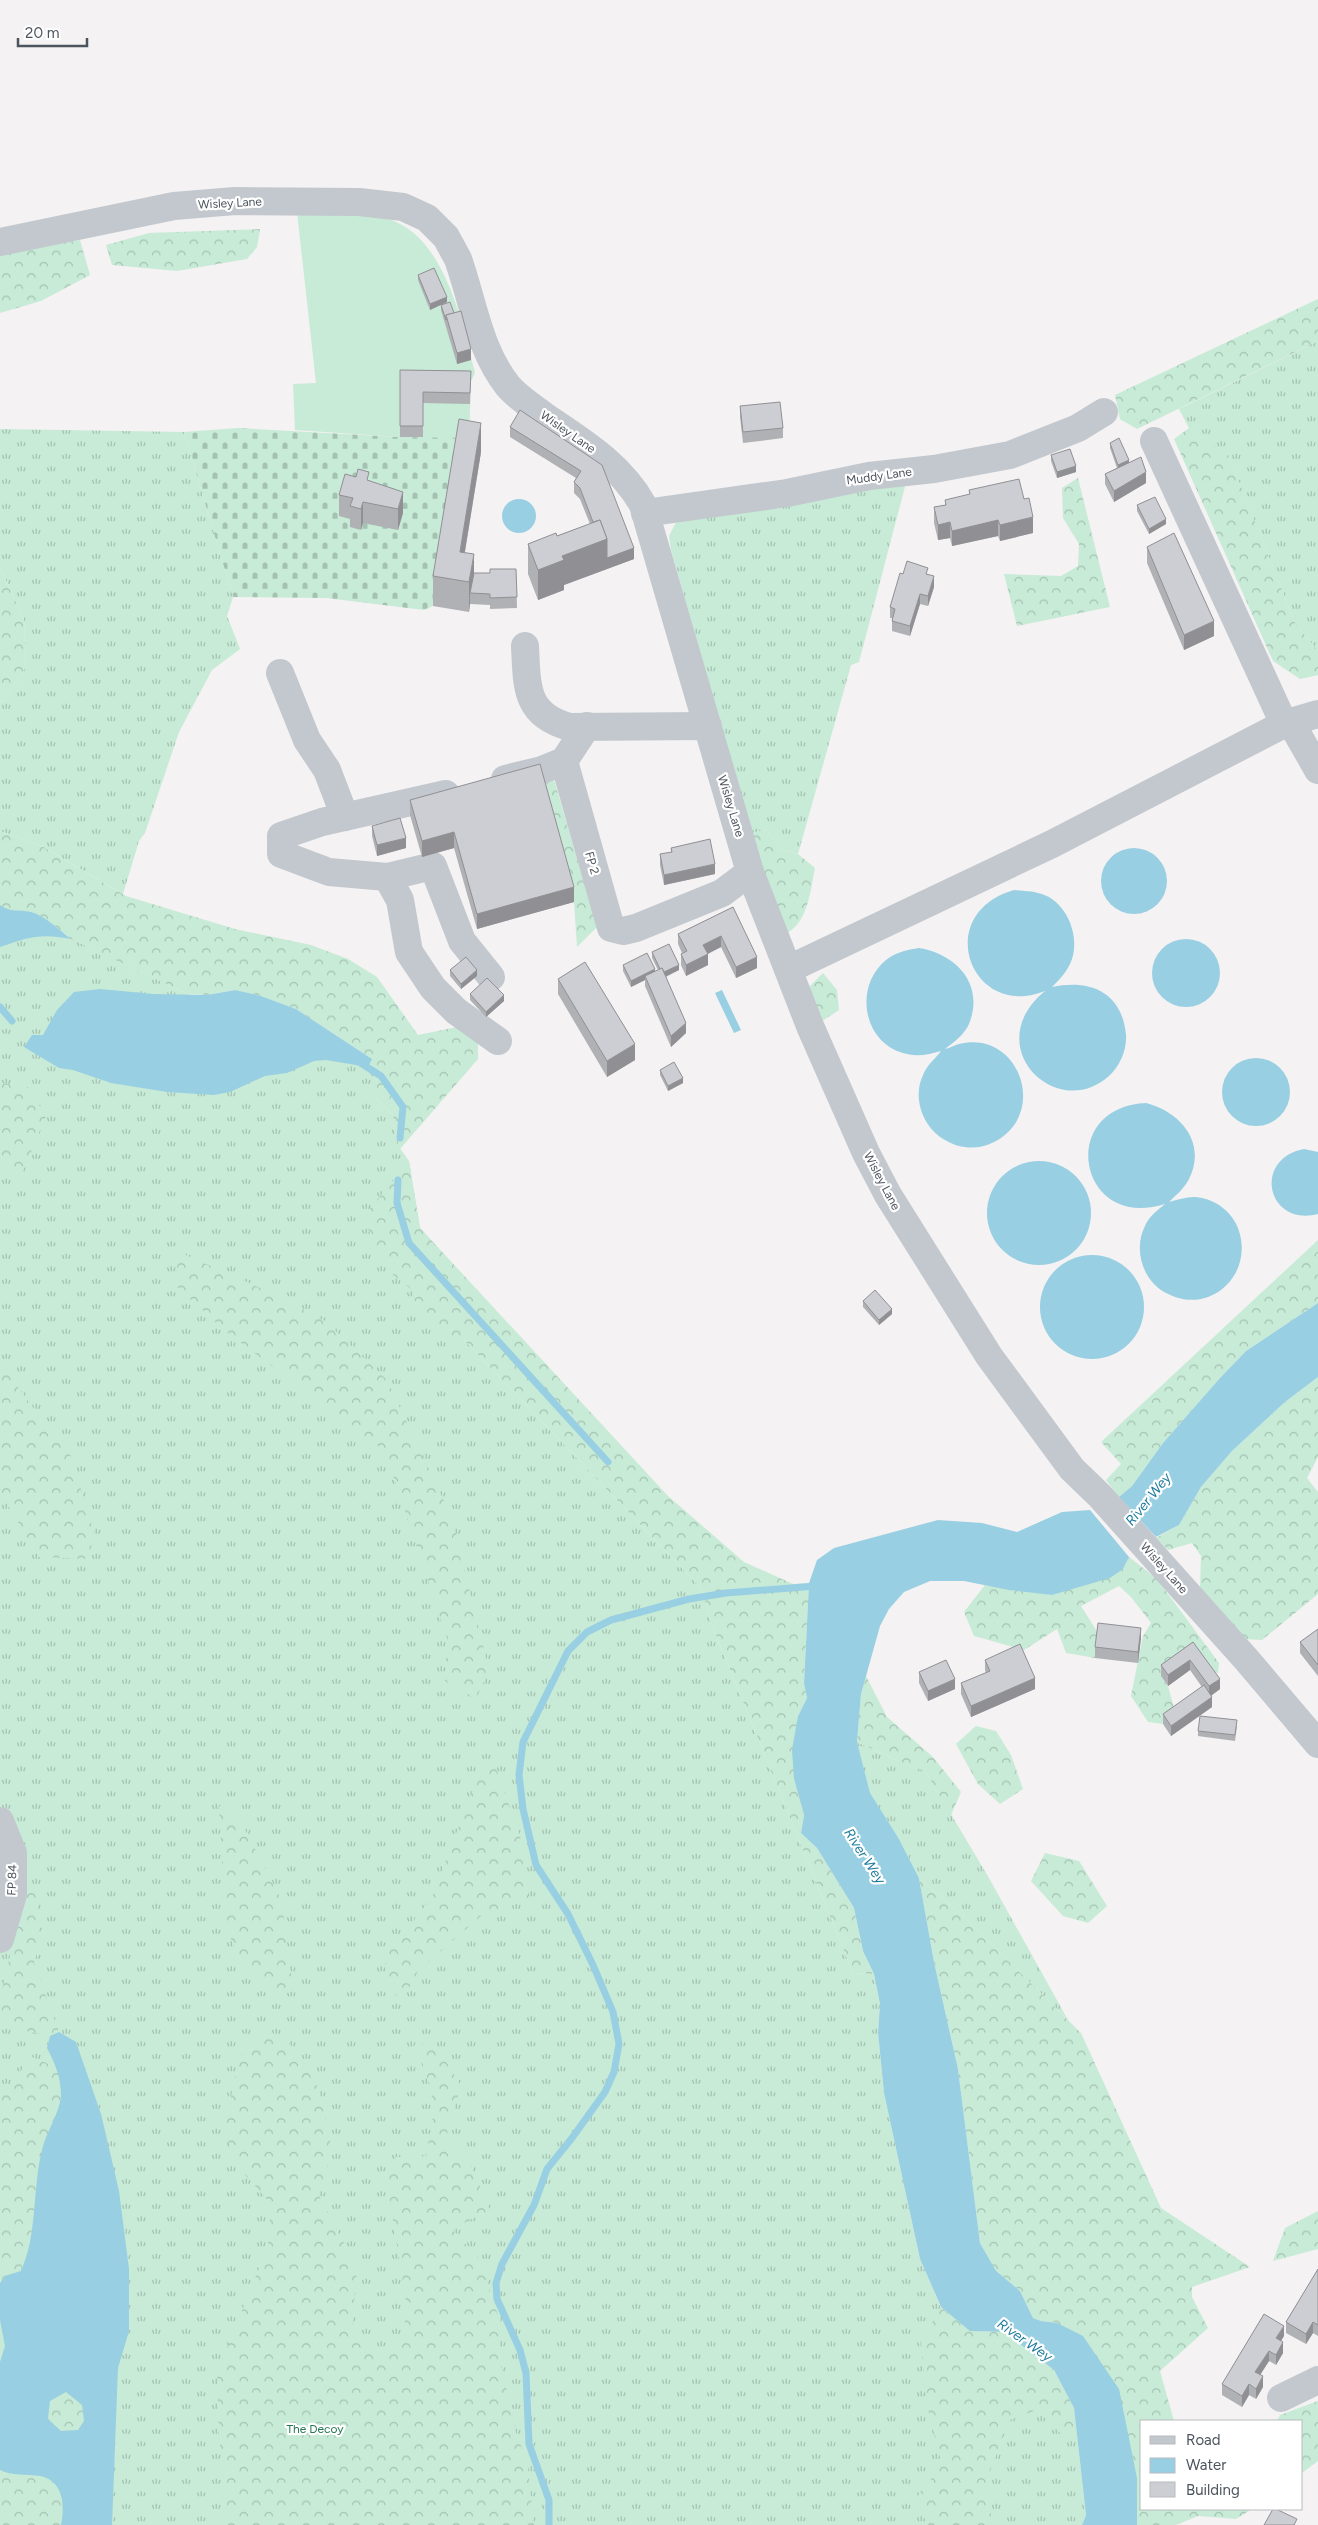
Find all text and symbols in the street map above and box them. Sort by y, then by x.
scale bar [18,15,86,47]
text: 20 m [25,24,59,42]
street label: Wisley Lane [198,194,263,212]
street label: Wisley Lane [538,408,599,456]
street label: Muddy Lane [845,464,913,488]
street label: Wisley Lane [715,773,747,839]
street label: FP 2 [582,850,602,876]
street label: Wisley Lane [861,1150,903,1213]
water label: River Wey [1122,1469,1175,1529]
street label: Wisley Lane [1137,1540,1191,1597]
water label: River Wey [840,1825,889,1888]
street label: FP 84 [4,1864,20,1896]
water label: River Wey [994,2315,1056,2366]
legend [1140,2420,1303,2510]
park label: The Decoy [286,2422,344,2436]
text: Road [1186,2431,1221,2449]
text: Water [1186,2456,1226,2474]
text: Building [1186,2481,1240,2499]

